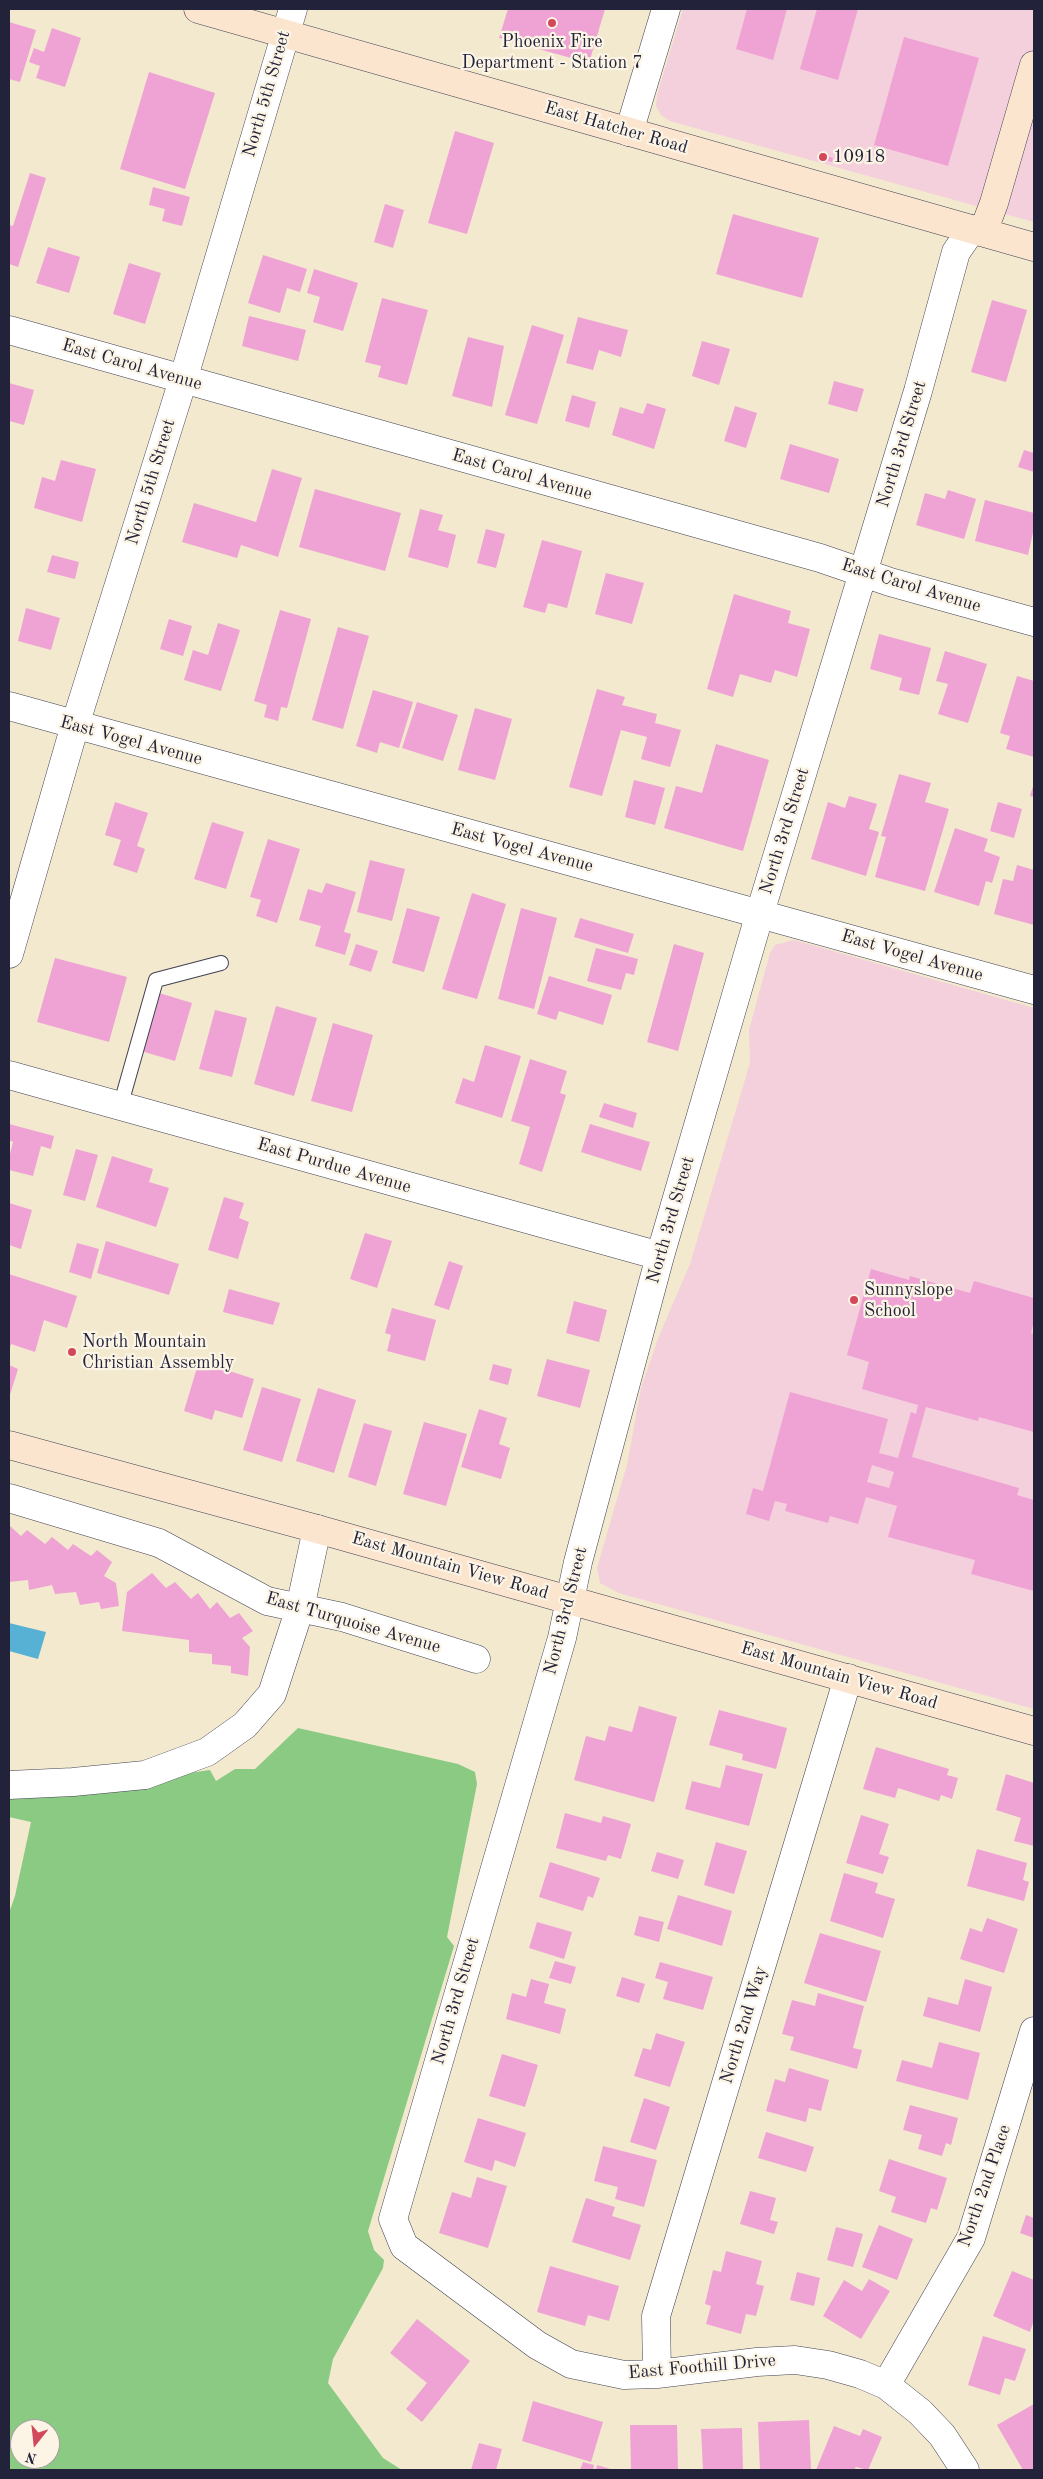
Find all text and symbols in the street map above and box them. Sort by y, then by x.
marker: Phoenix Fire Department - Station 7 [546,17,558,29]
street label: North 5th Street [239,28,295,160]
place label: Phoenix Fire Department - Station 7 [461,31,643,74]
street label: East Hatcher Road [542,97,690,159]
place label: 10918 [833,146,885,168]
marker: 10918 [817,151,829,163]
street label: East Carol Avenue [59,335,205,395]
street label: North 3rd Street [872,378,932,510]
street label: North 5th Street [122,416,180,548]
street label: East Carol Avenue [449,445,595,505]
street label: East Carol Avenue [839,555,983,617]
street label: East Vogel Avenue [57,712,205,770]
street label: North 3rd Street [755,765,815,897]
street label: East Vogel Avenue [448,819,596,877]
street label: East Vogel Avenue [839,925,985,987]
street label: East Purdue Avenue [255,1134,413,1198]
street label: North 3rd Street [643,1154,699,1286]
place label: Sunnyslope School [864,1279,953,1322]
marker: Sunnyslope School [848,1294,860,1306]
place label: North Mountain Christian Assembly [82,1331,234,1374]
marker: North Mountain Christian Assembly [66,1346,78,1358]
street label: East Mountain View Road [349,1528,551,1604]
street label: North 3rd Street [540,1545,592,1677]
street label: East Turquoise Avenue [263,1588,443,1658]
street label: East Mountain View Road [738,1638,940,1714]
street label: North 3rd Street [428,1935,484,2067]
street label: North 2nd Way [716,1964,772,2086]
street label: North 2nd Place [954,2122,1016,2250]
street label: East Foothill Drive [627,2350,777,2384]
north arrow [10,2419,60,2469]
text: N [24,2449,38,2466]

